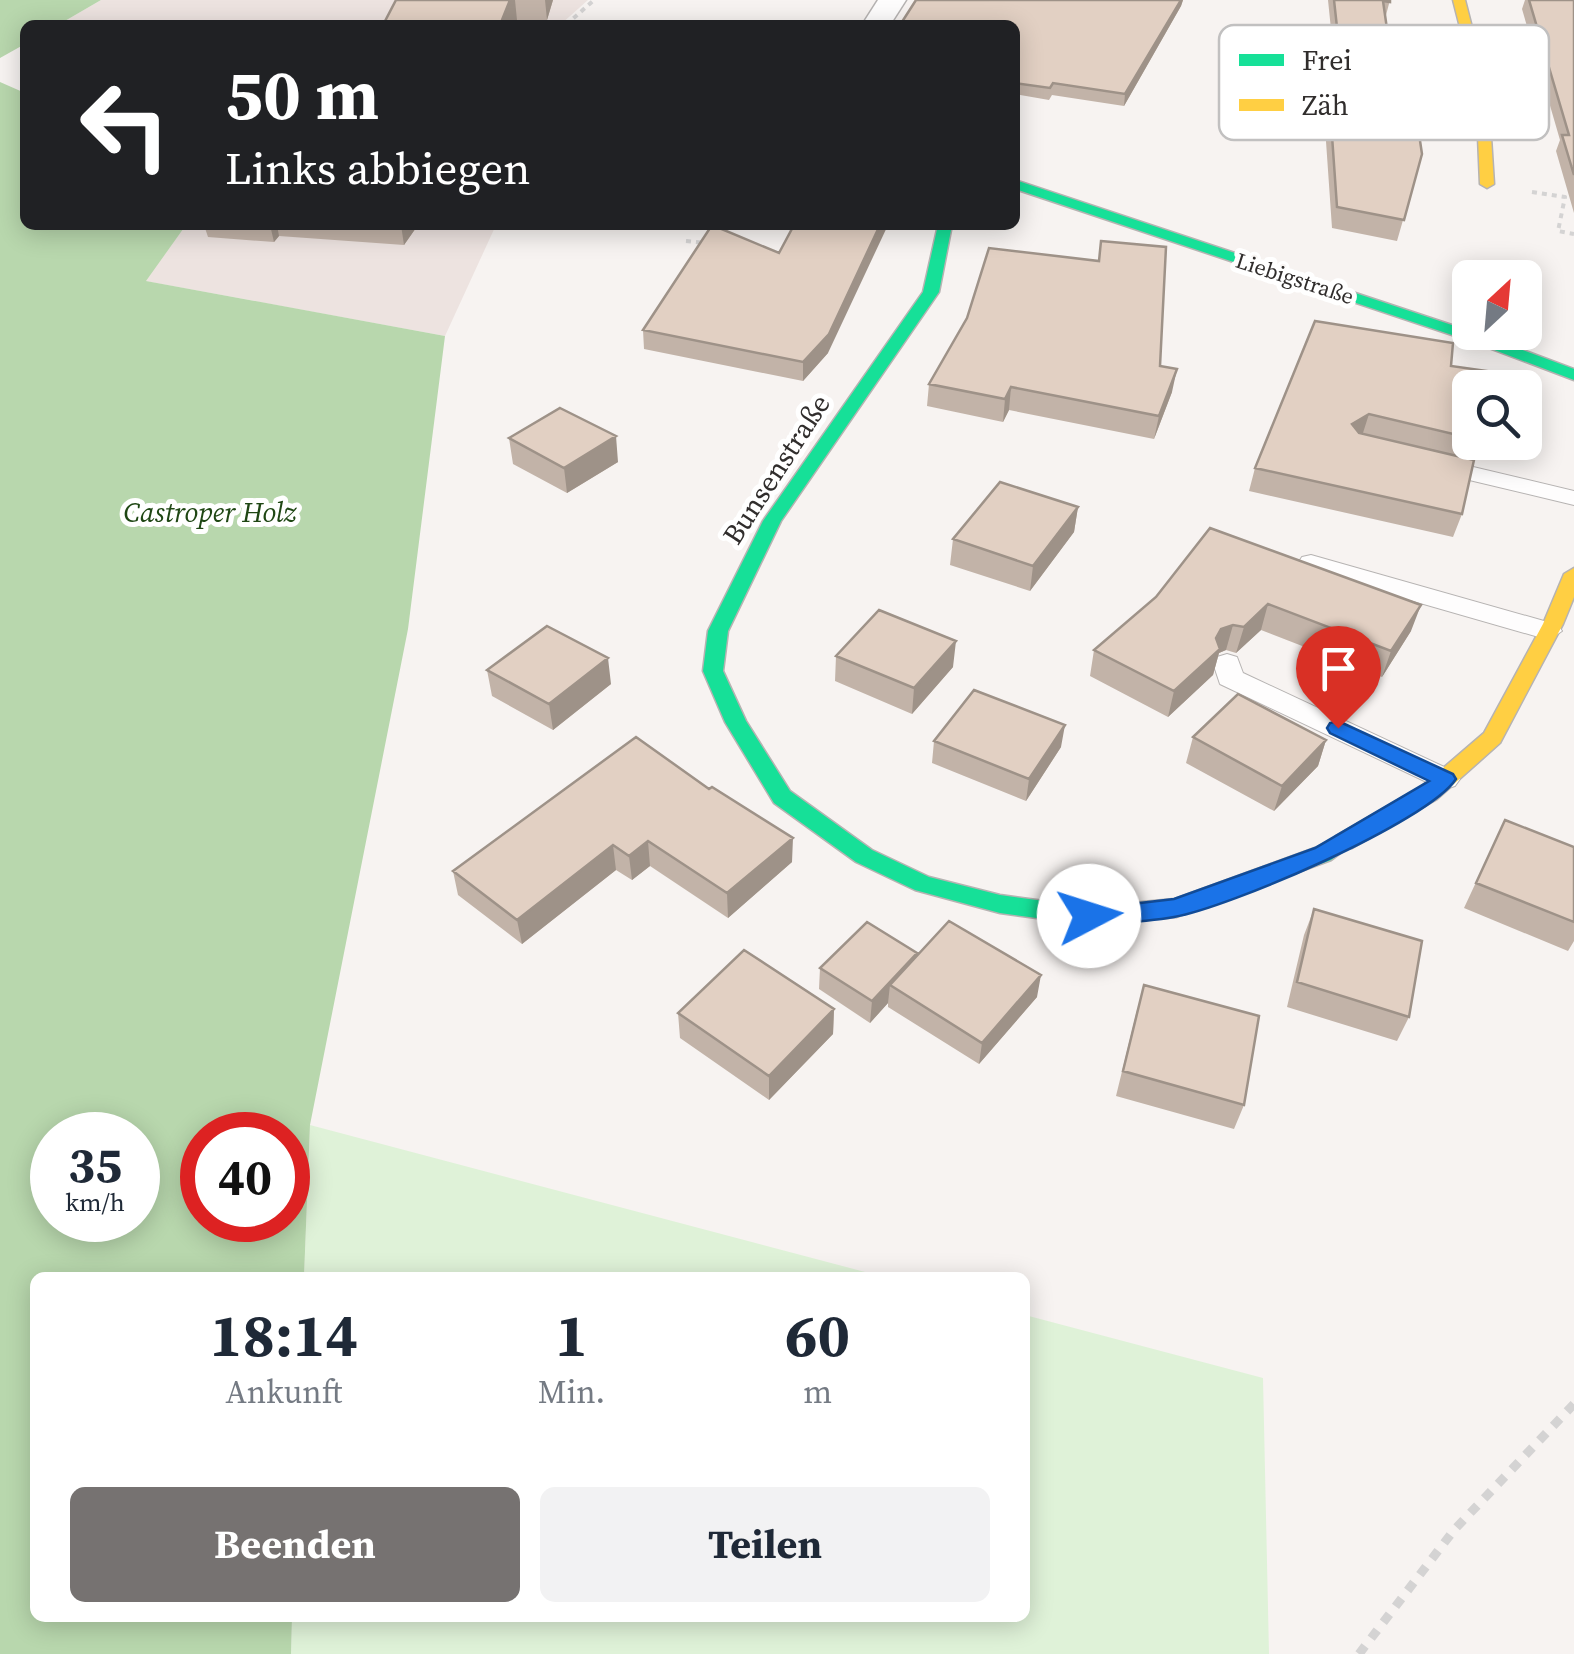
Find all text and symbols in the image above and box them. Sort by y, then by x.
legend [1219,25,1549,140]
text: Frei [1302,41,1352,79]
text: 50 m [225,46,379,142]
icon: left [60,60,190,190]
text: Zäh [1302,86,1349,124]
text: Links abbiegen [225,137,531,199]
street label: Liebigstraße [1232,245,1358,311]
north arrow [1452,260,1542,350]
map controls [1452,260,1542,460]
button: search [1452,370,1542,460]
street label: Bunsenstraße [713,387,839,551]
park label: Castroper Holz [124,493,298,531]
pin [1296,626,1381,729]
icon: arrive [1311,641,1366,696]
position arrow [1037,864,1141,968]
speed limit sign: 40 [180,1112,310,1242]
text: 35 [68,1130,122,1199]
text: km/h [65,1185,125,1219]
text: 18:14 [210,1294,358,1376]
text: 1 [555,1294,588,1376]
text: 60 [785,1294,850,1376]
text: Ankunft [226,1370,342,1414]
text: Min. [538,1370,605,1414]
text: m [803,1370,832,1414]
button: Beenden [70,1487,520,1602]
button: Teilen [540,1487,990,1602]

